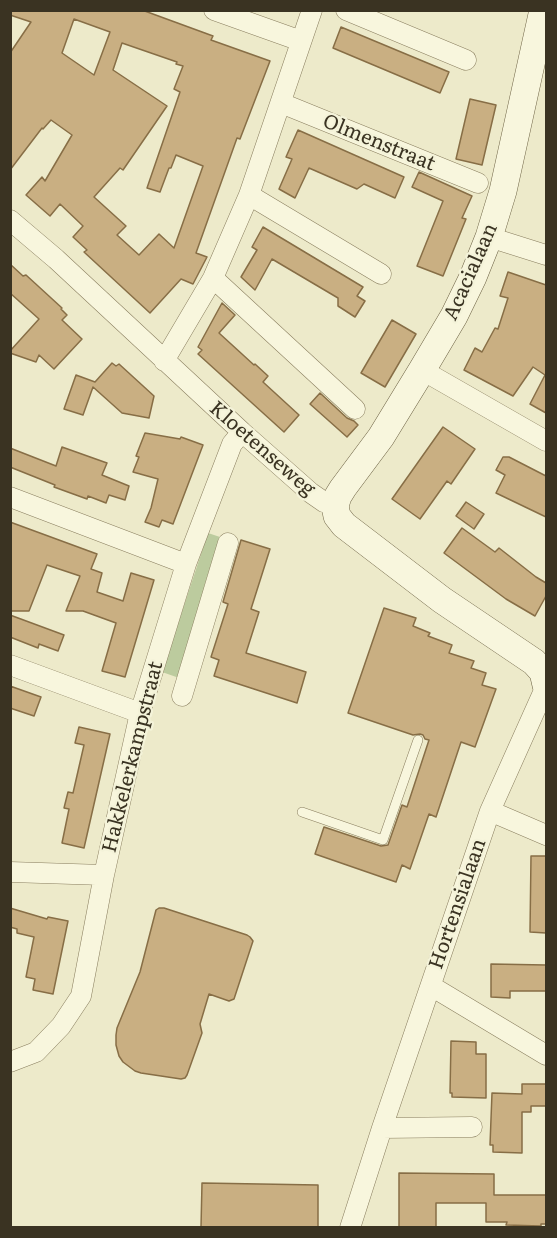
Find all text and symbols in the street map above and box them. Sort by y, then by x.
street label: Olmenstraat [319,110,439,176]
street label: Acacialaan [439,220,503,324]
street label: Kloetenseweg [204,397,320,501]
street label: Hakkelerkampstraat [98,659,168,855]
street label: Hortensialaan [424,836,492,972]

